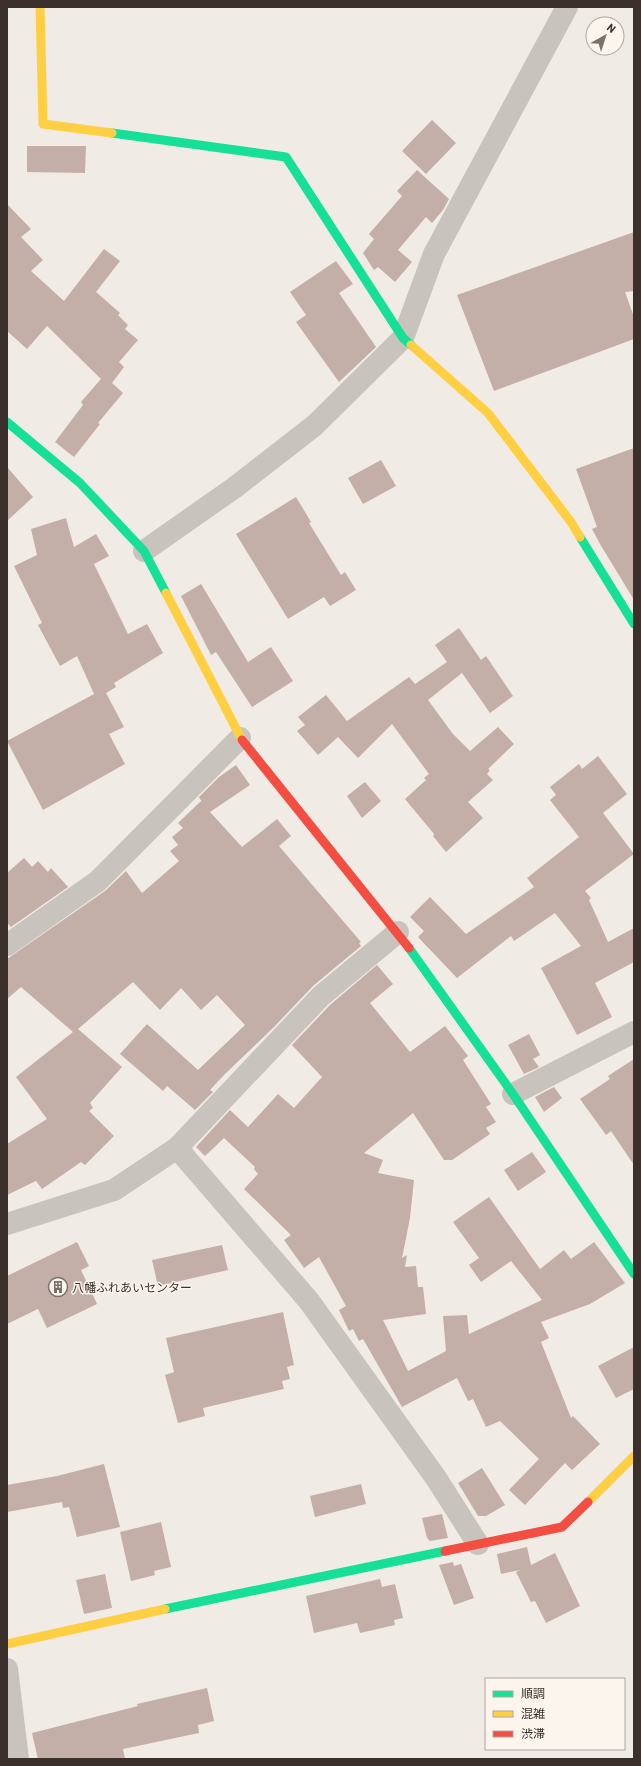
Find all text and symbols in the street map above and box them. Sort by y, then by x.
north arrow [585,16,625,56]
text: N [605,20,619,35]
building icon: 八幡ふれあいセンター [47,1276,69,1298]
place label: 八幡ふれあいセンター [72,1280,192,1294]
legend [485,1678,625,1750]
text: 順調 [521,1686,545,1700]
text: 混雑 [521,1706,545,1720]
text: 渋滞 [521,1726,545,1740]

